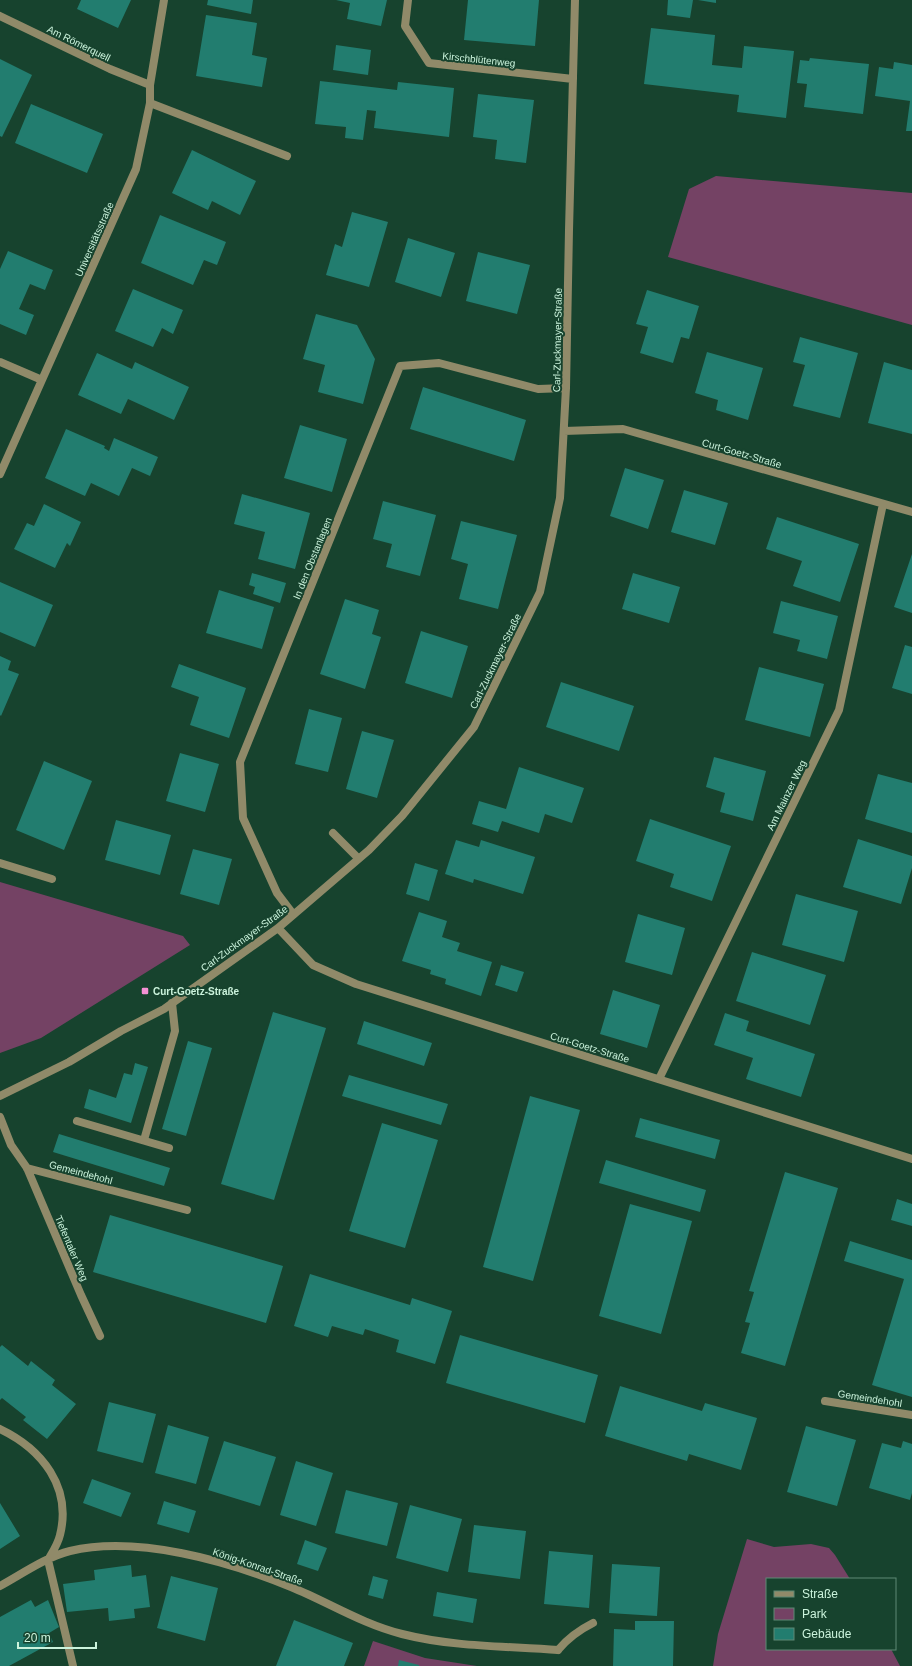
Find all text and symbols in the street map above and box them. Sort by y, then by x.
street label: Am Römerquell [45,23,112,63]
street label: Kirschblütenweg [442,50,516,69]
street label: Universitätsstraße [73,200,116,278]
street label: Carl-Zuckmayer-Straße [551,287,564,392]
street label: Curt-Goetz-Straße [701,437,783,470]
street label: In den Obstanlagen [291,516,334,601]
street label: Carl-Zuckmayer-Straße [468,611,523,711]
street label: Am Mainzer Weg [765,758,808,832]
street label: Carl-Zuckmayer-Straße [199,903,290,974]
marker: Curt-Goetz-Straße [140,986,150,996]
place label: Curt-Goetz-Straße [153,986,240,997]
street label: Curt-Goetz-Straße [549,1030,631,1065]
street label: Gemeindehohl [48,1159,114,1186]
street label: Tiefentaler Weg [53,1214,90,1283]
street label: Gemeindehohl [837,1388,903,1409]
street label: König-Konrad-Straße [211,1546,305,1587]
legend [766,1578,896,1650]
text: Straße [802,1587,838,1601]
text: Park [802,1607,828,1621]
scale bar [18,1624,96,1650]
text: Gebäude [802,1627,852,1641]
text: 20 m [24,1631,51,1645]

